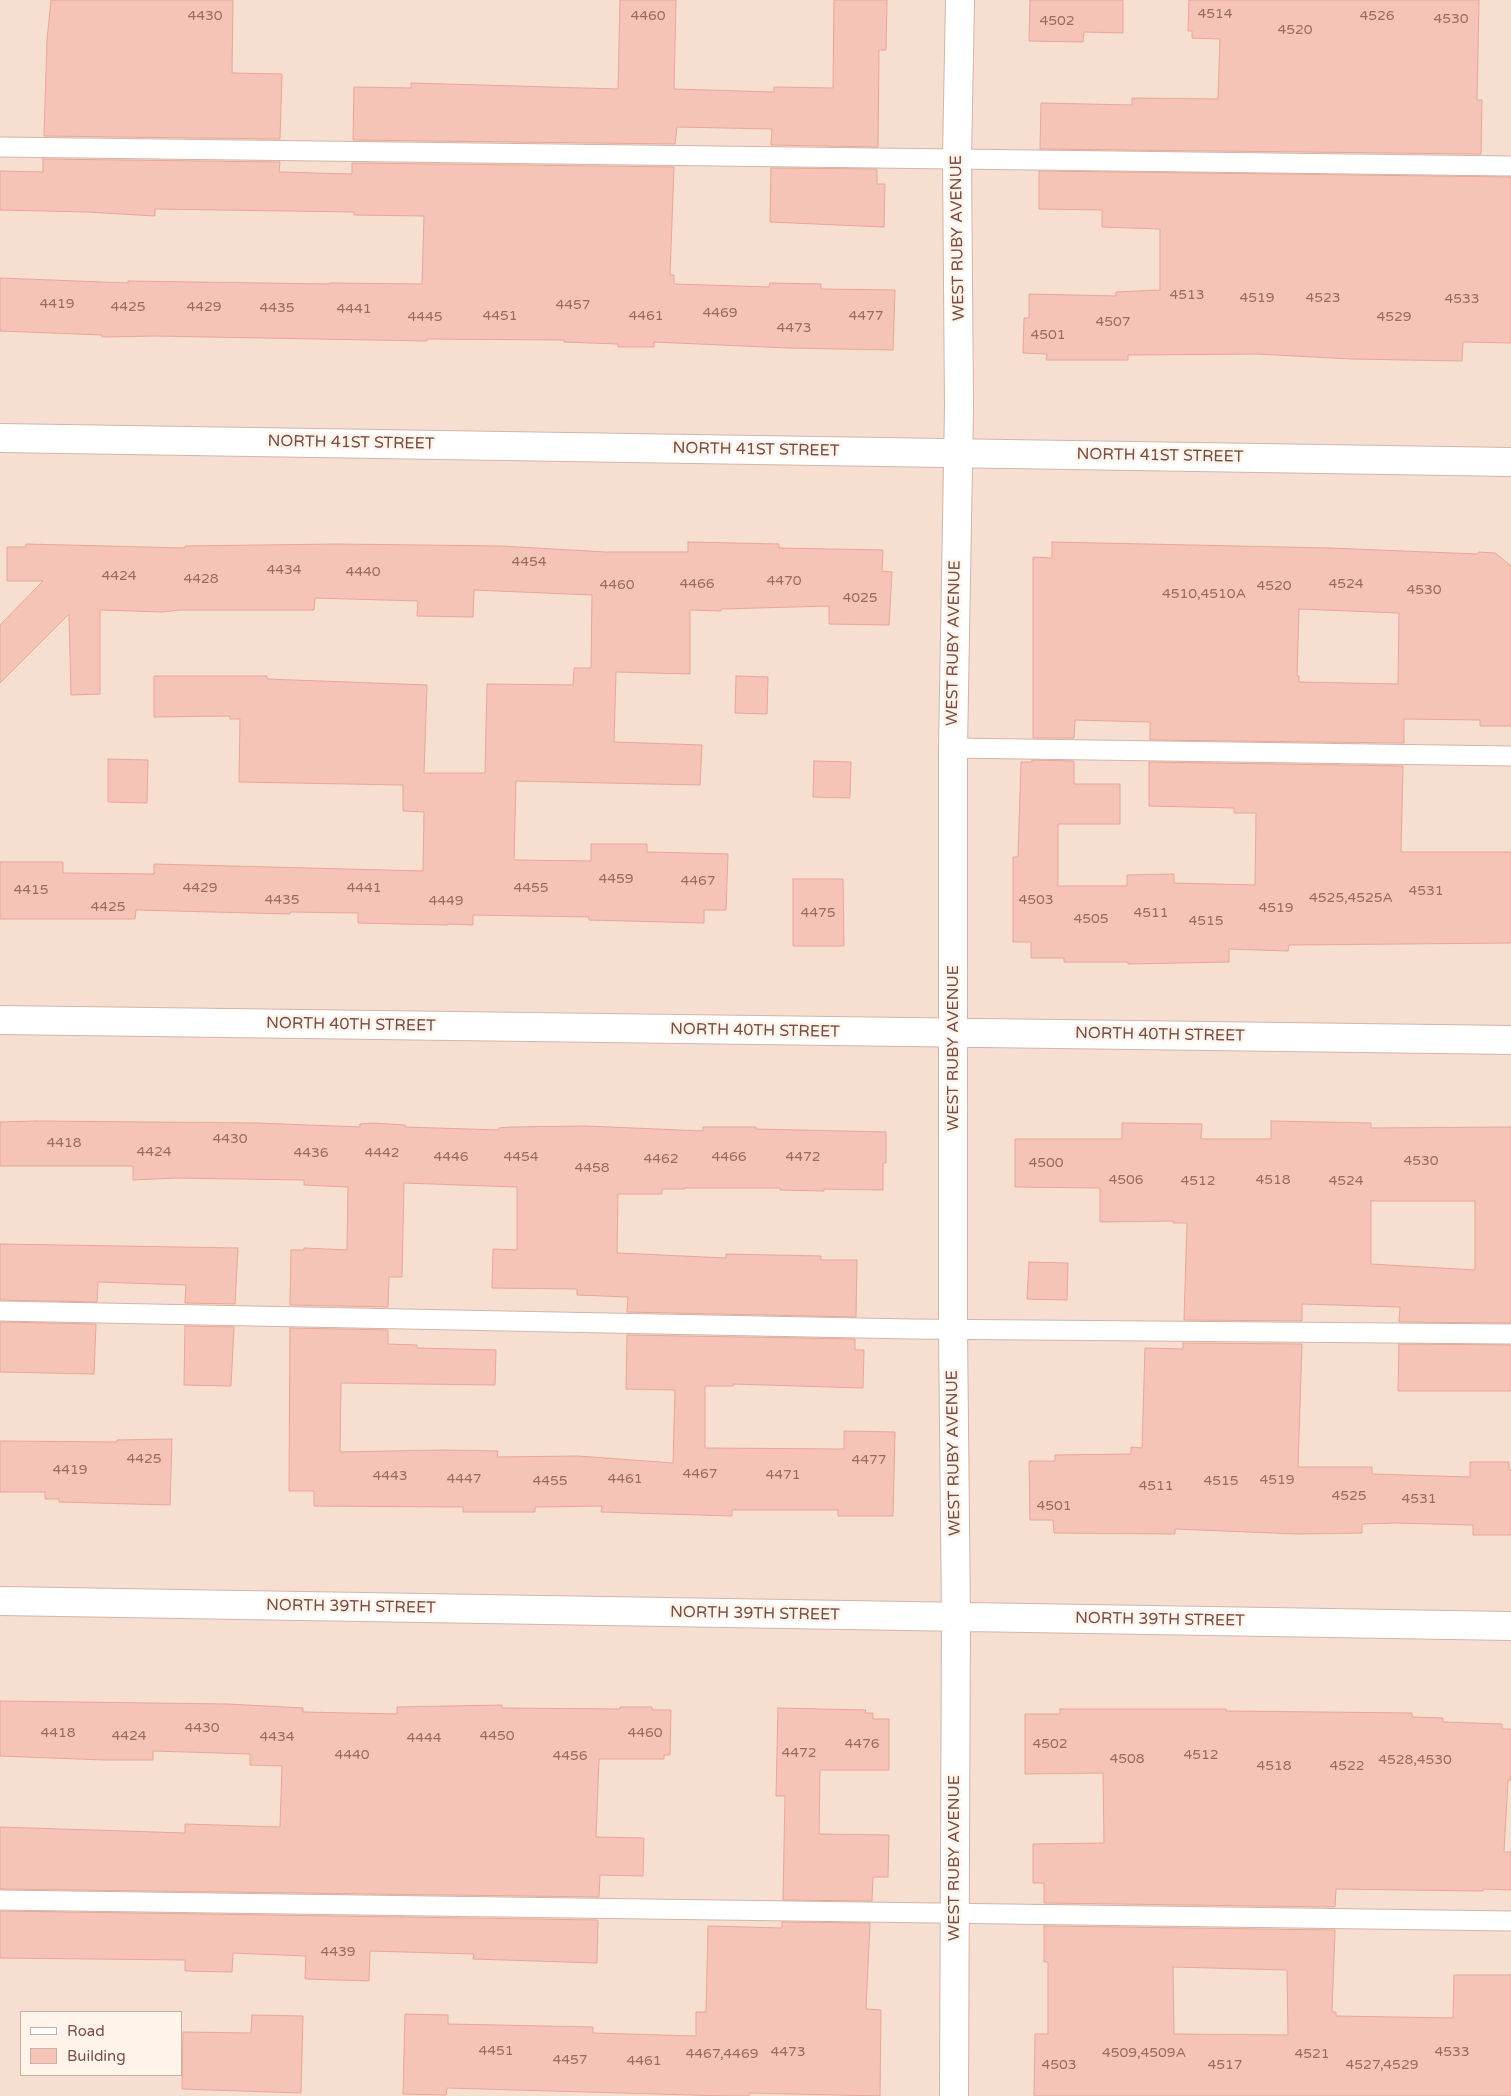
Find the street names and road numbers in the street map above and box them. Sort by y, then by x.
street label: WEST RUBY AVENUE [947,155,969,321]
street label: NORTH 41ST STREET [267,432,435,454]
street label: NORTH 41ST STREET [672,439,840,461]
street label: NORTH 41ST STREET [1076,445,1244,467]
street label: WEST RUBY AVENUE [943,560,965,726]
street label: WEST RUBY AVENUE [944,965,964,1131]
street label: NORTH 40TH STREET [266,1014,436,1036]
street label: NORTH 40TH STREET [670,1020,840,1042]
street label: NORTH 40TH STREET [1075,1024,1245,1046]
street label: WEST RUBY AVENUE [943,1370,965,1536]
street label: NORTH 39TH STREET [266,1596,436,1618]
street label: NORTH 39TH STREET [670,1603,840,1625]
street label: NORTH 39TH STREET [1075,1609,1245,1631]
street label: WEST RUBY AVENUE [945,1775,965,1941]

